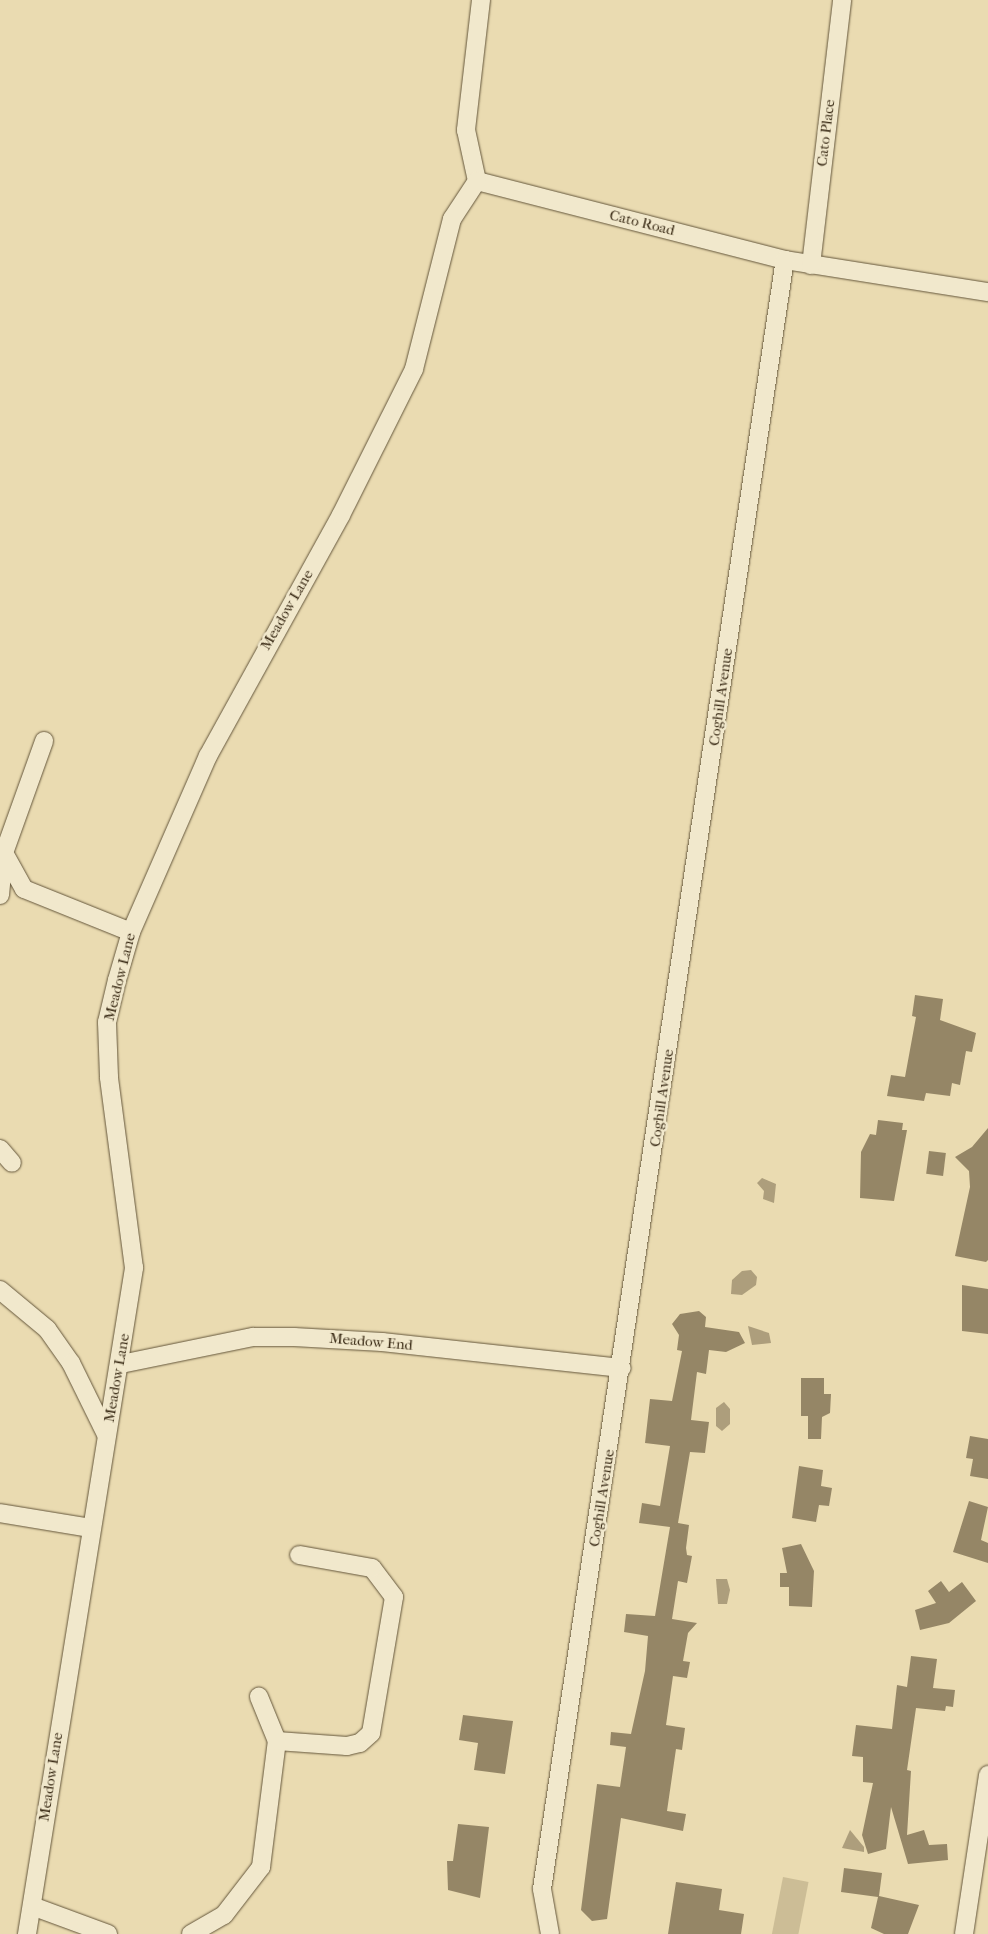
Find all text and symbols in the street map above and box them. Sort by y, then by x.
street label: Cato Place [813,98,839,168]
street label: Cato Road [608,206,676,240]
street label: Meadow Lane [257,567,317,653]
street label: Coghill Avenue [705,647,737,747]
street label: Meadow Lane [100,931,140,1023]
street label: Coghill Avenue [646,1048,678,1148]
street label: Meadow End [329,1329,413,1355]
street label: Meadow Lane [100,1332,134,1424]
street label: Coghill Avenue [585,1448,619,1548]
street label: Meadow Lane [35,1731,67,1823]

